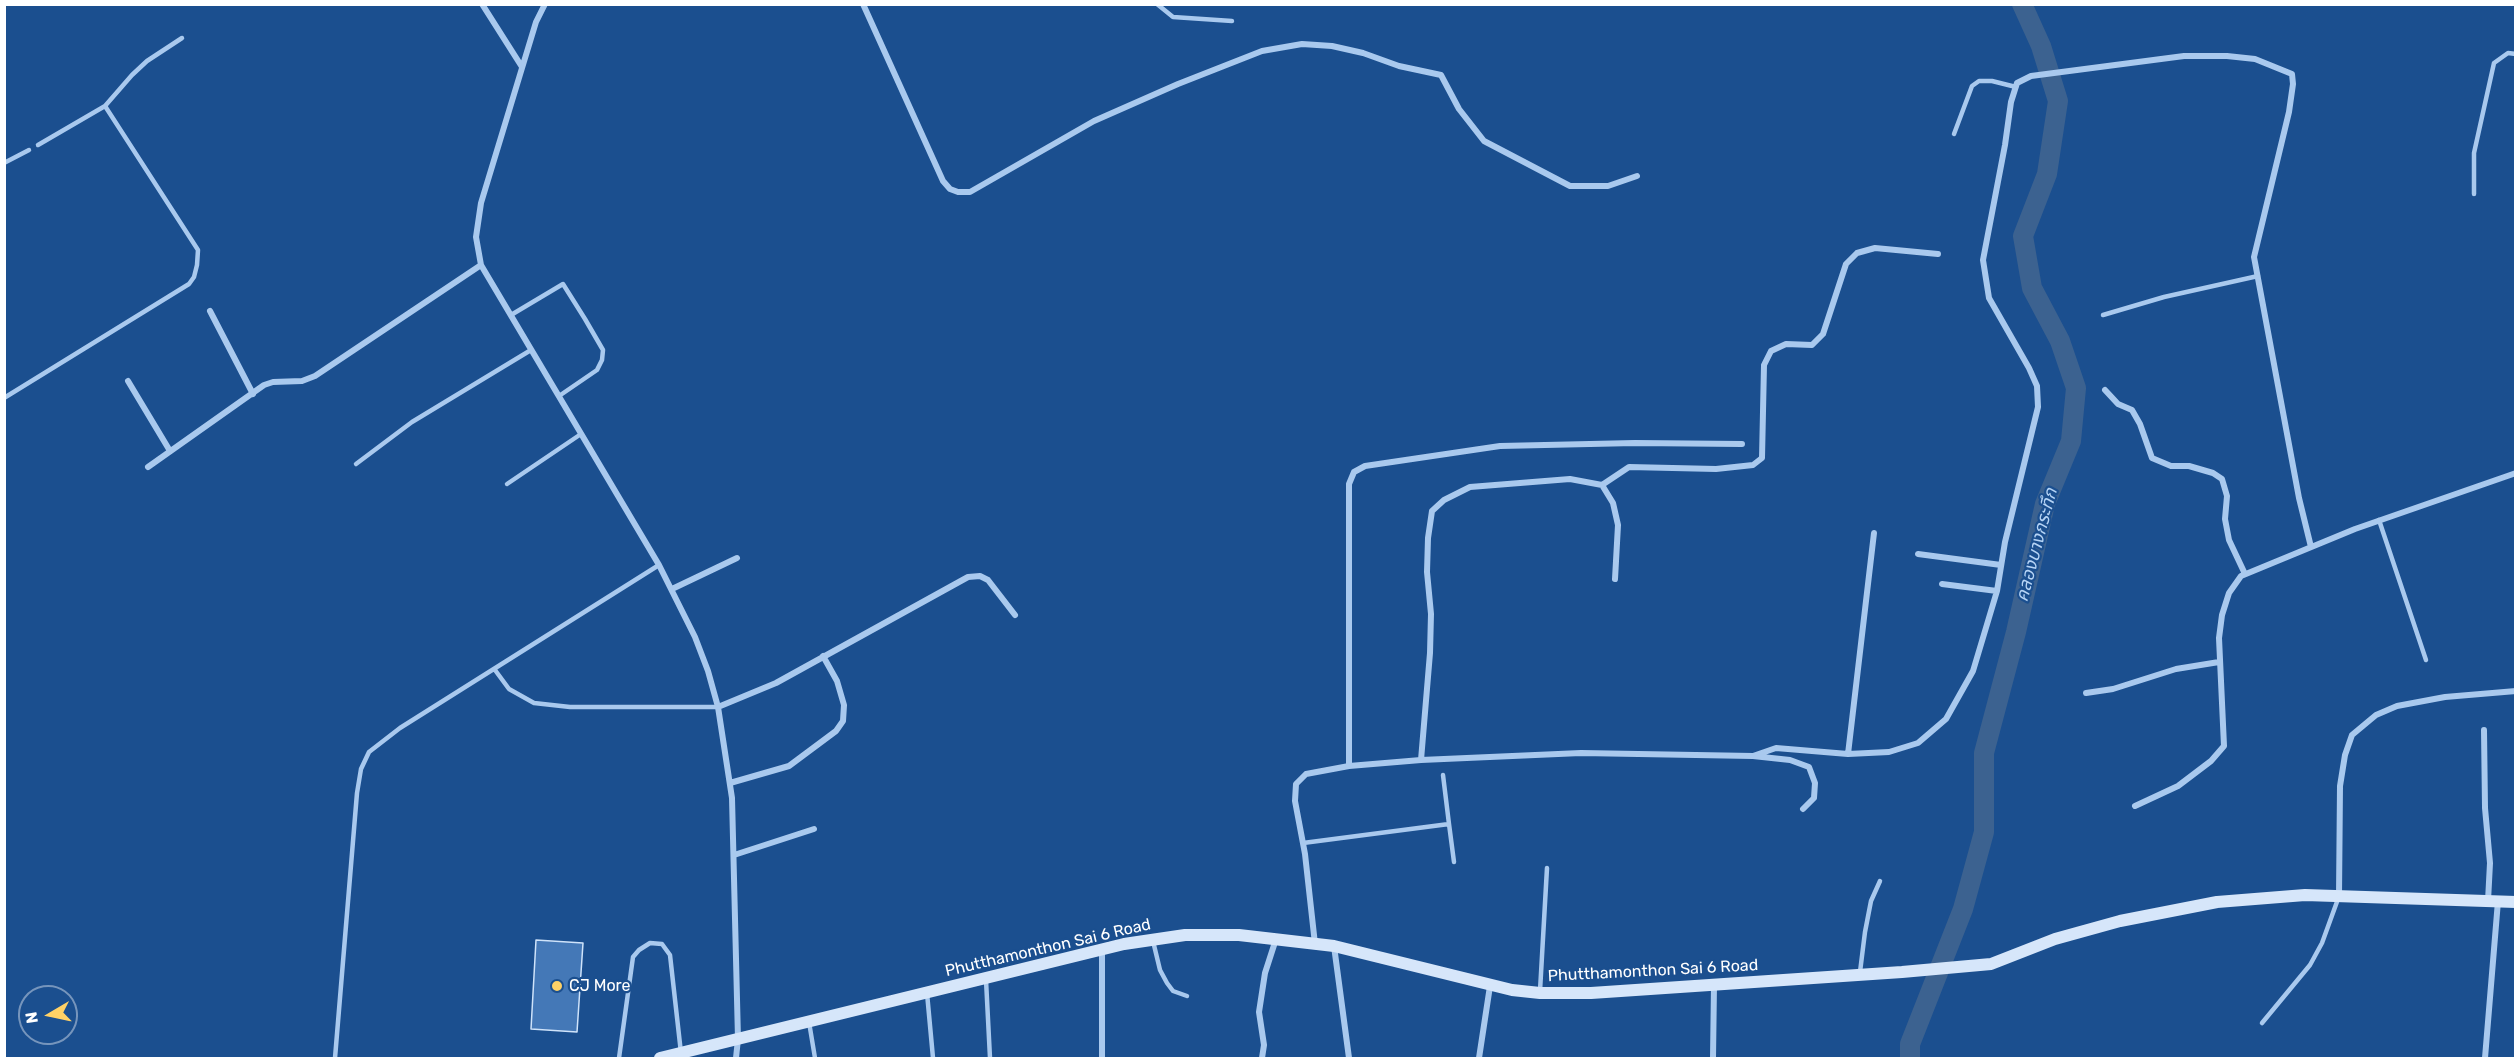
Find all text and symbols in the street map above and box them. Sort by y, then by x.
water label: คลองบางกระทึก [2011,486,2063,604]
street label: Phutthamonthon Sai 6 Road [943,915,1153,981]
street label: Phutthamonthon Sai 6 Road [1547,956,1759,986]
place label: CJ More [569,976,630,996]
marker: CJ More [550,979,564,993]
north arrow [18,985,78,1045]
text: N [21,1010,42,1025]

